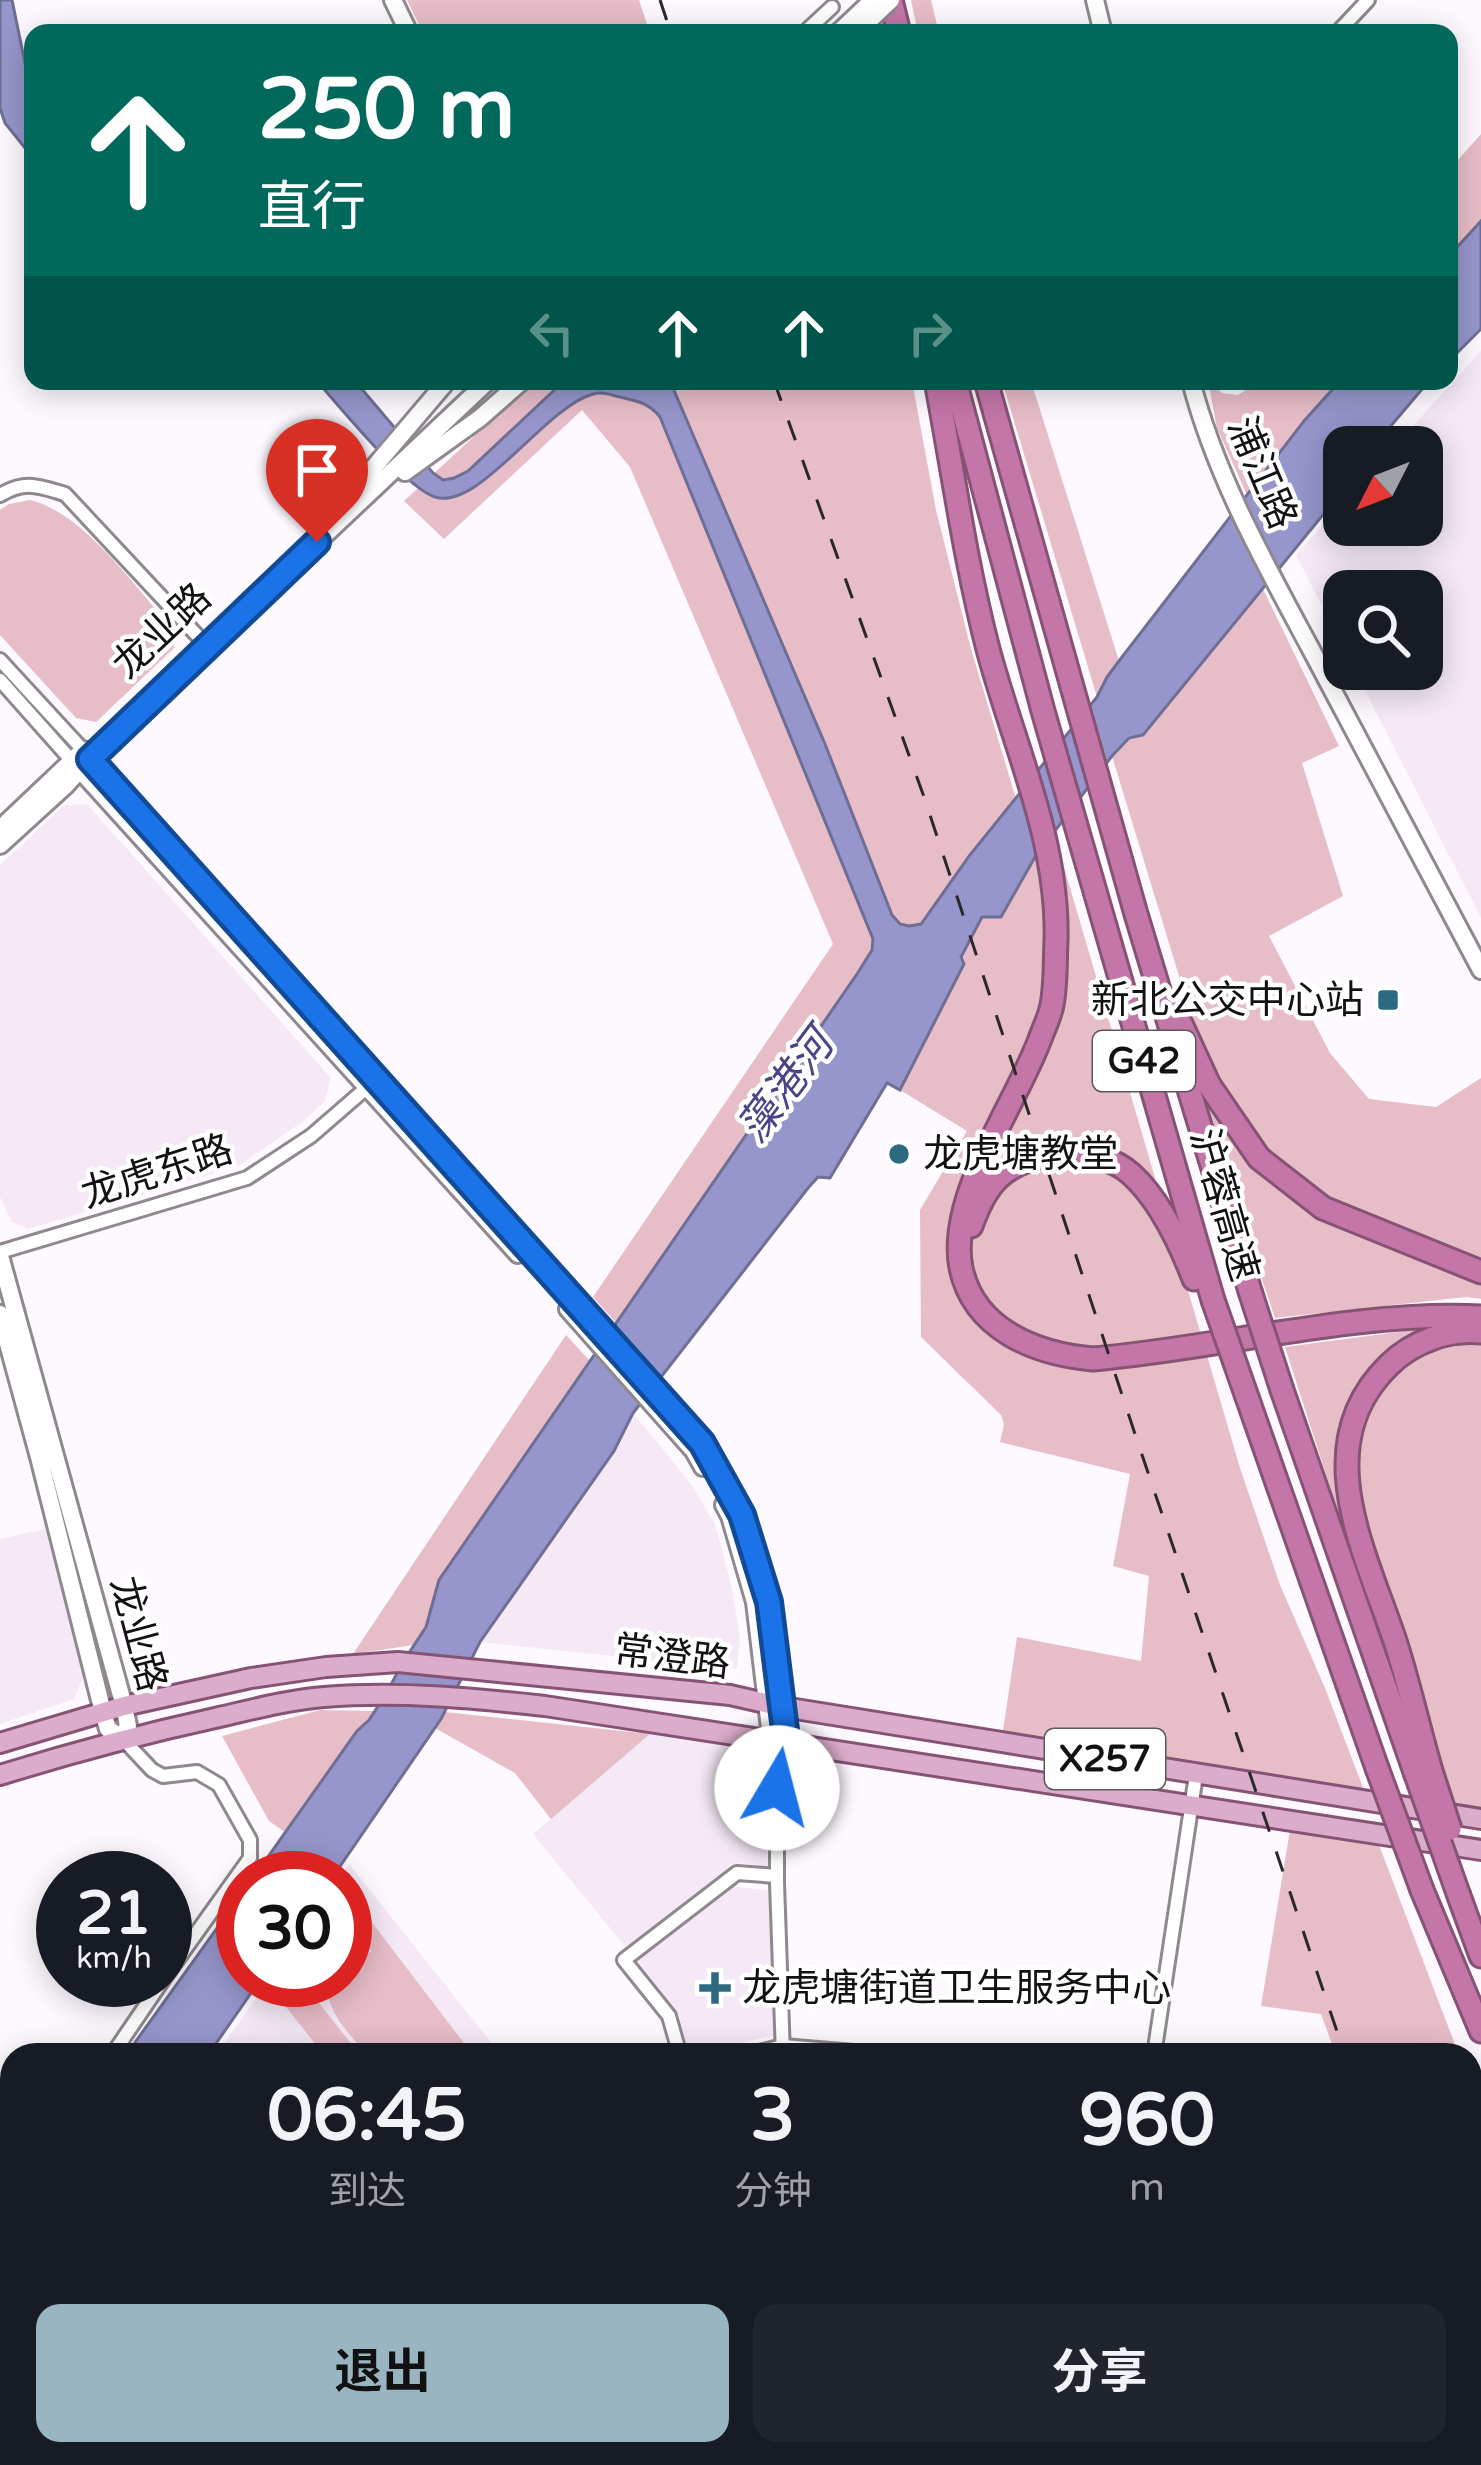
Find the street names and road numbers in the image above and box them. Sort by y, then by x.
street label: 浦江路 [1218,410,1306,536]
street label: 龙业路 [103,574,221,688]
road number: G42 [1093,1031,1195,1091]
street label: 沪蓉高速 [1180,1124,1268,1286]
street label: 龙虎东路 [76,1126,238,1218]
street label: 龙业路 [100,1571,176,1697]
street label: 常澄路 [611,1627,733,1687]
road number: X257 [1045,1729,1165,1789]

